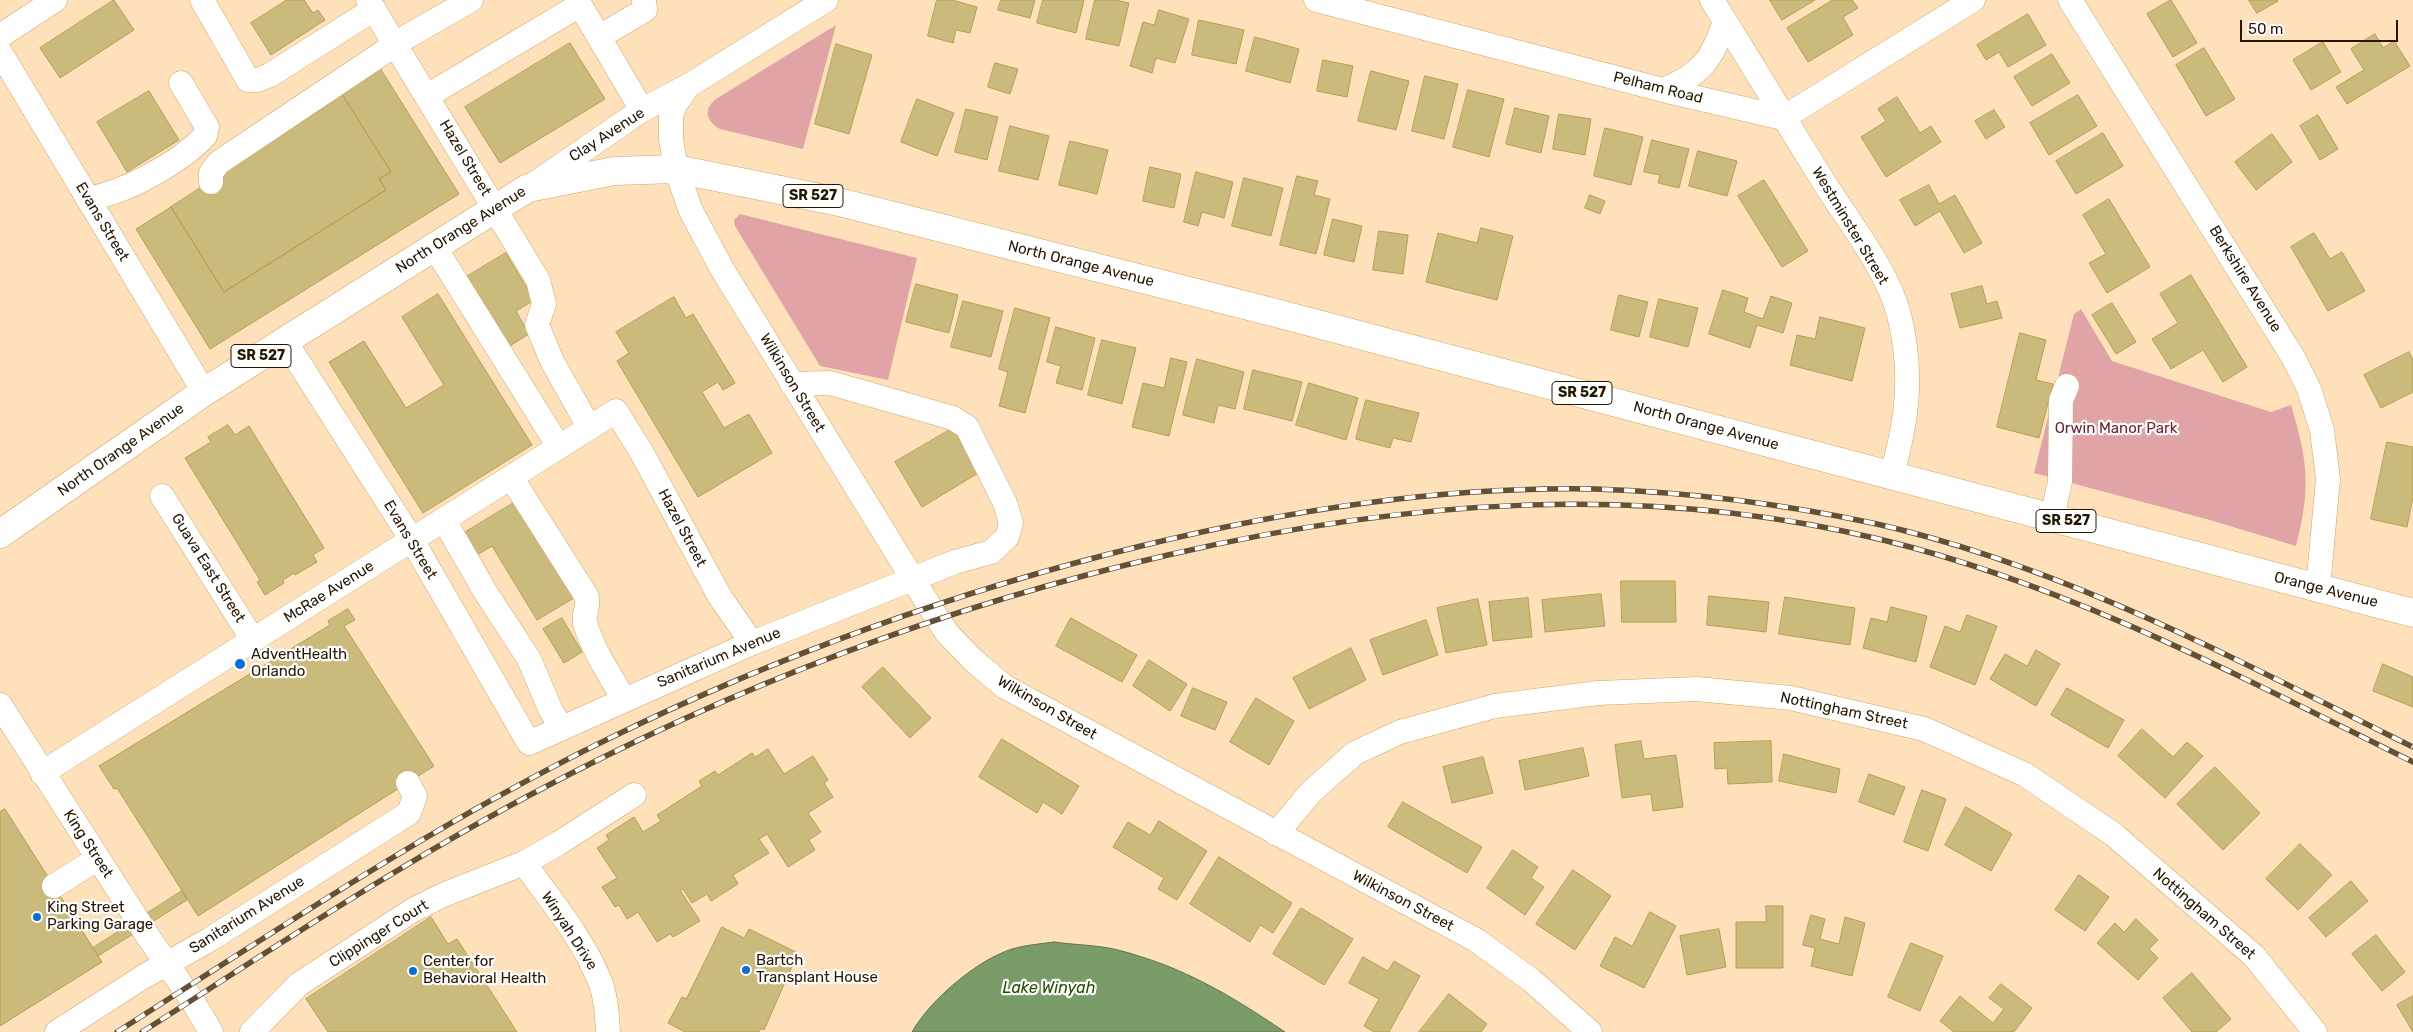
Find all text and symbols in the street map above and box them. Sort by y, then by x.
scale bar [2243,10,2400,42]
text: 50 m [2248,20,2283,38]
street label: Pelham Road [1611,68,1705,108]
street label: Clay Avenue [566,104,648,166]
street label: Hazel Street [435,117,495,199]
street label: Westminster Street [1808,164,1892,288]
street label: Evans Street [71,179,133,265]
street label: North Orange Avenue [393,183,529,277]
road number: SR 527 [783,185,843,208]
street label: Berkshire Avenue [2205,222,2285,336]
street label: North Orange Avenue [1006,237,1156,291]
street label: Wilkinson Street [755,330,829,436]
road number: SR 527 [231,344,291,368]
road number: SR 527 [1552,382,1612,404]
street label: North Orange Avenue [1631,398,1781,454]
street label: North Orange Avenue [54,400,188,500]
park label: Orwin Manor Park [2055,420,2177,438]
street label: Hazel Street [654,486,710,570]
street label: Evans Street [379,497,441,583]
street label: Guava East Street [167,510,249,626]
road number: SR 527 [2036,510,2096,532]
street label: McRae Avenue [281,557,377,627]
street label: Orange Avenue [2272,568,2380,612]
street label: Sanitarium Avenue [655,624,783,692]
place label: AdventHealth Orlando [251,646,347,681]
marker: AdventHealth Orlando [233,657,247,671]
street label: Wilkinson Street [994,672,1100,744]
street label: Nottingham Street [1778,689,1910,733]
street label: King Street [59,807,117,881]
street label: Nottingham Street [2149,865,2259,963]
street label: Wilkinson Street [1349,867,1457,935]
street label: Sanitarium Avenue [186,872,308,958]
street label: Winyah Drive [537,888,601,974]
street label: Clippinger Court [326,896,432,972]
place label: King Street Parking Garage [47,899,153,934]
marker: King Street Parking Garage [31,911,43,923]
place label: Bartch Transplant House [756,952,878,987]
place label: Center for Behavioral Health [423,953,546,988]
marker: Bartch Transplant House [740,964,752,976]
marker: Center for Behavioral Health [407,965,419,977]
water label: Lake Winyah [1003,978,1095,998]

